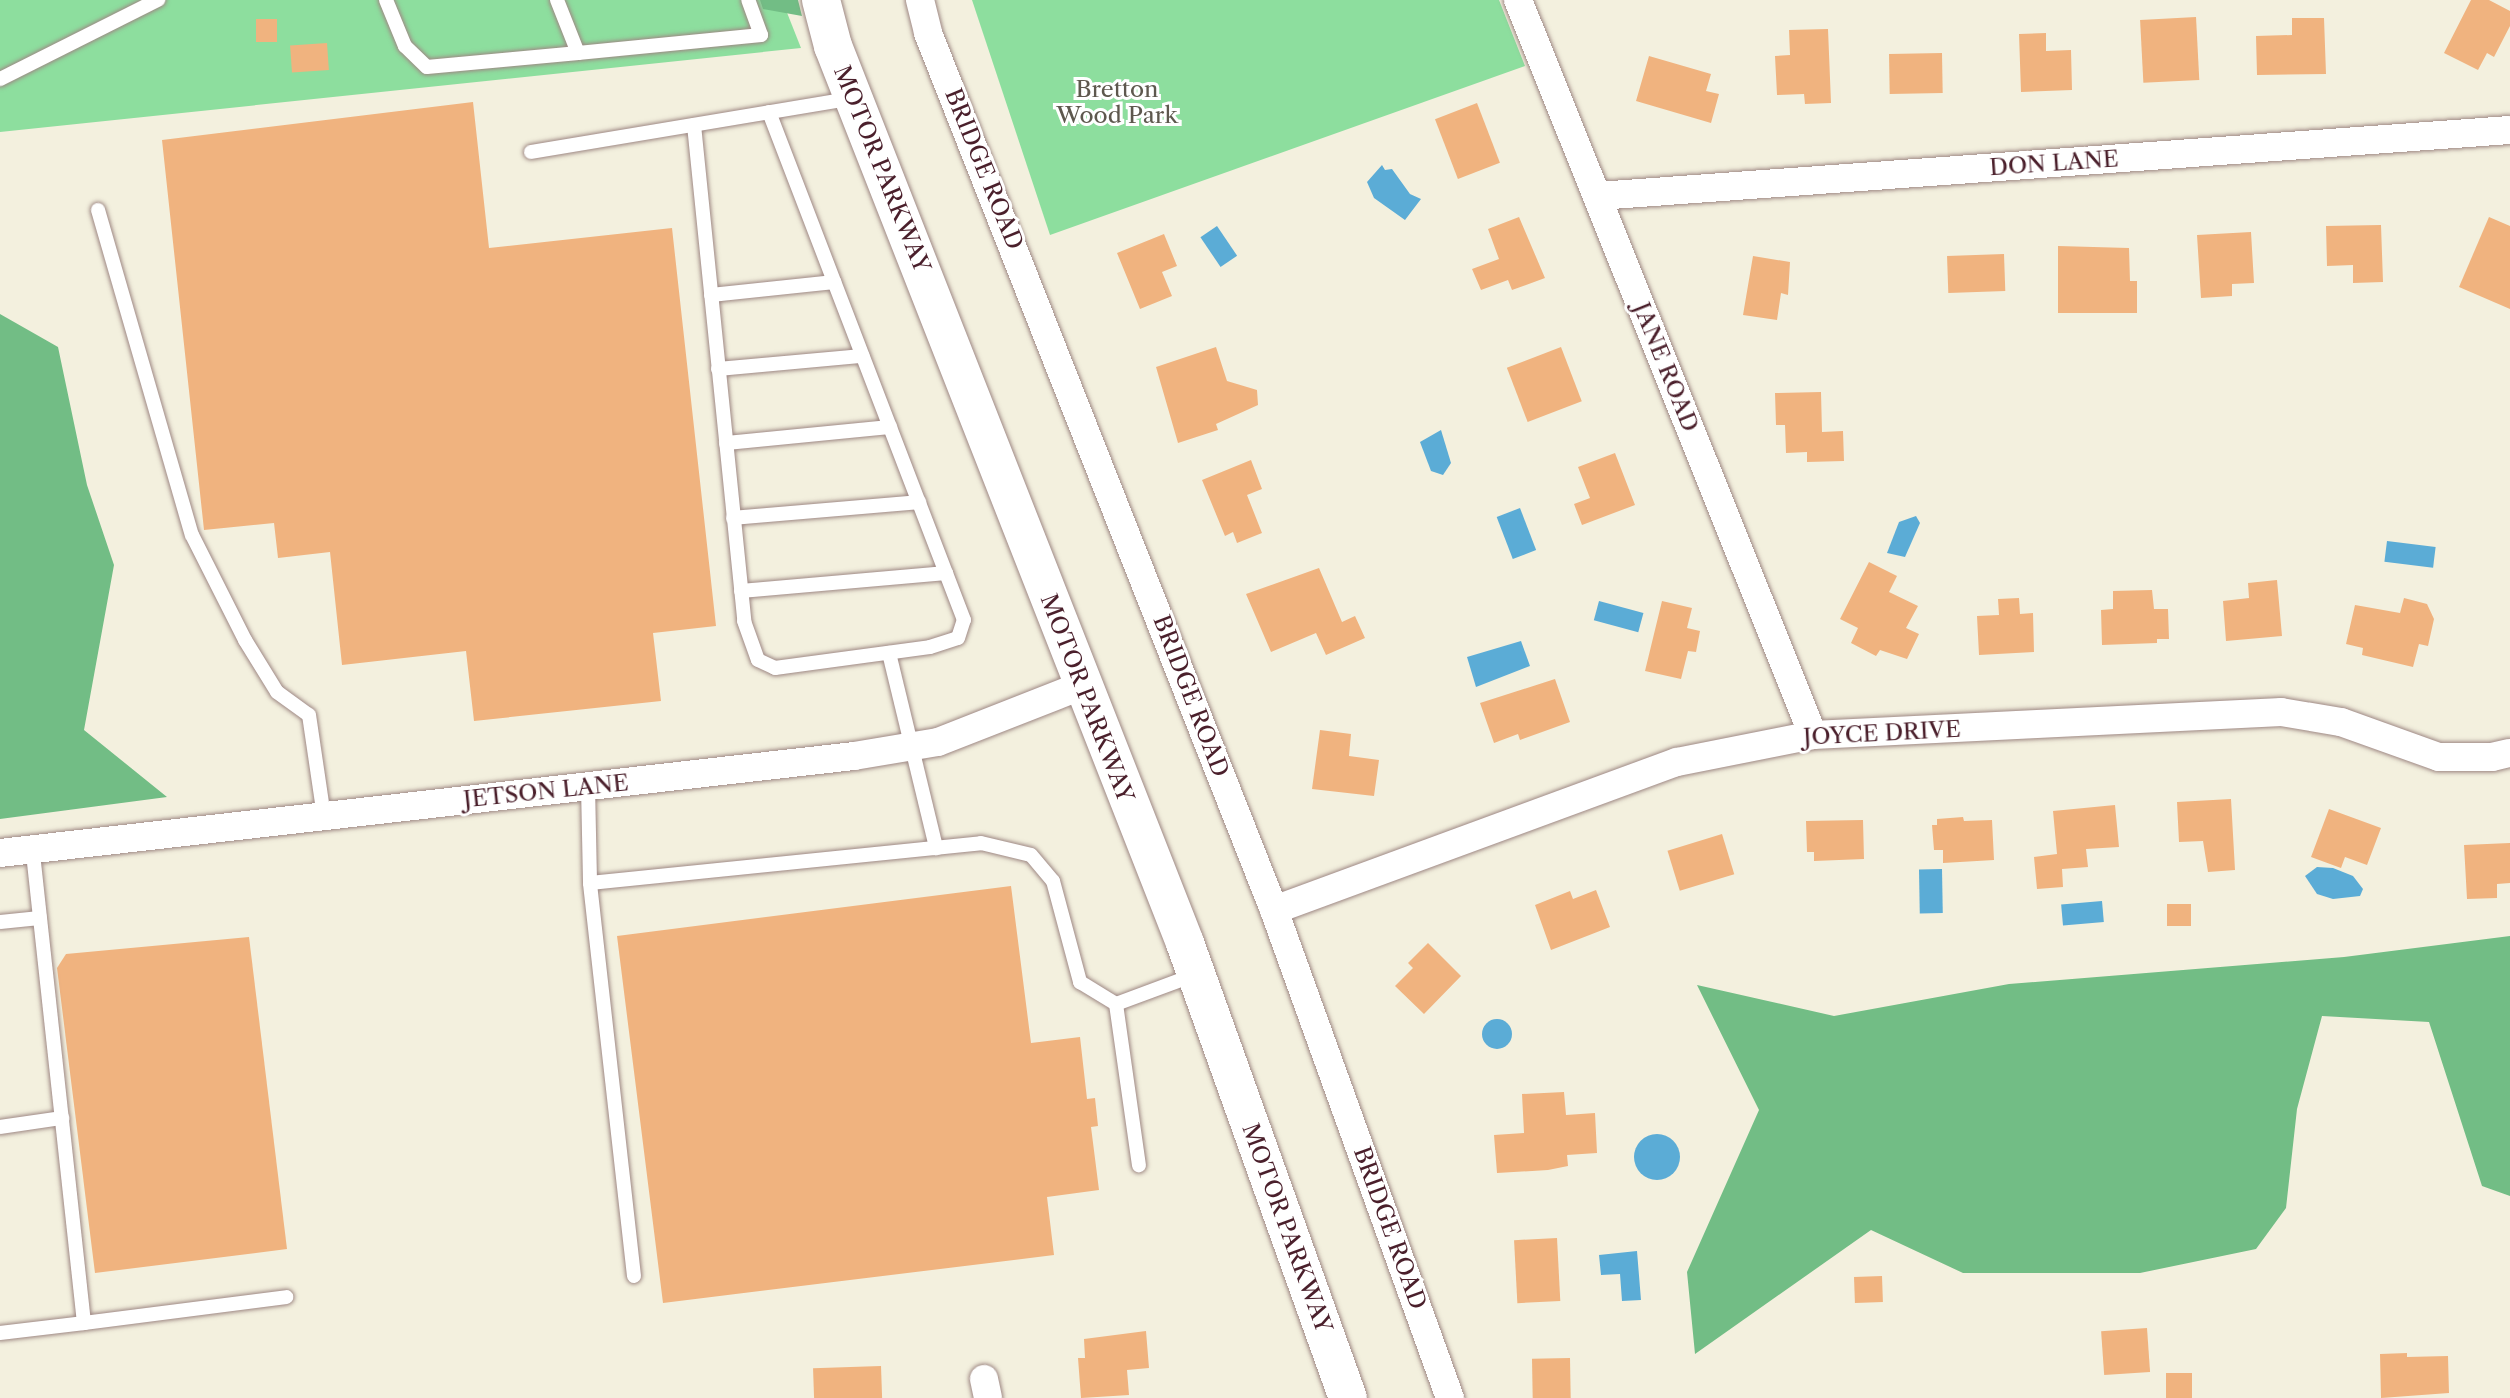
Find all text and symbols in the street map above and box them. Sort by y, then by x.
street label: MOTOR PARKWAY [828,61,936,277]
park label: Bretton Wood Park [1056,75,1178,129]
street label: BRIDGE ROAD [939,84,1029,254]
street label: DON LANE [1988,145,2120,181]
street label: JANE ROAD [1628,298,1704,436]
street label: MOTOR PARKWAY [1034,590,1140,806]
street label: BRIDGE ROAD [1147,611,1235,781]
street label: JOYCE DRIVE [1803,715,1961,751]
street label: JETSON LANE [462,769,630,813]
street label: MOTOR PARKWAY [1236,1119,1338,1337]
street label: BRIDGE ROAD [1348,1143,1432,1313]

